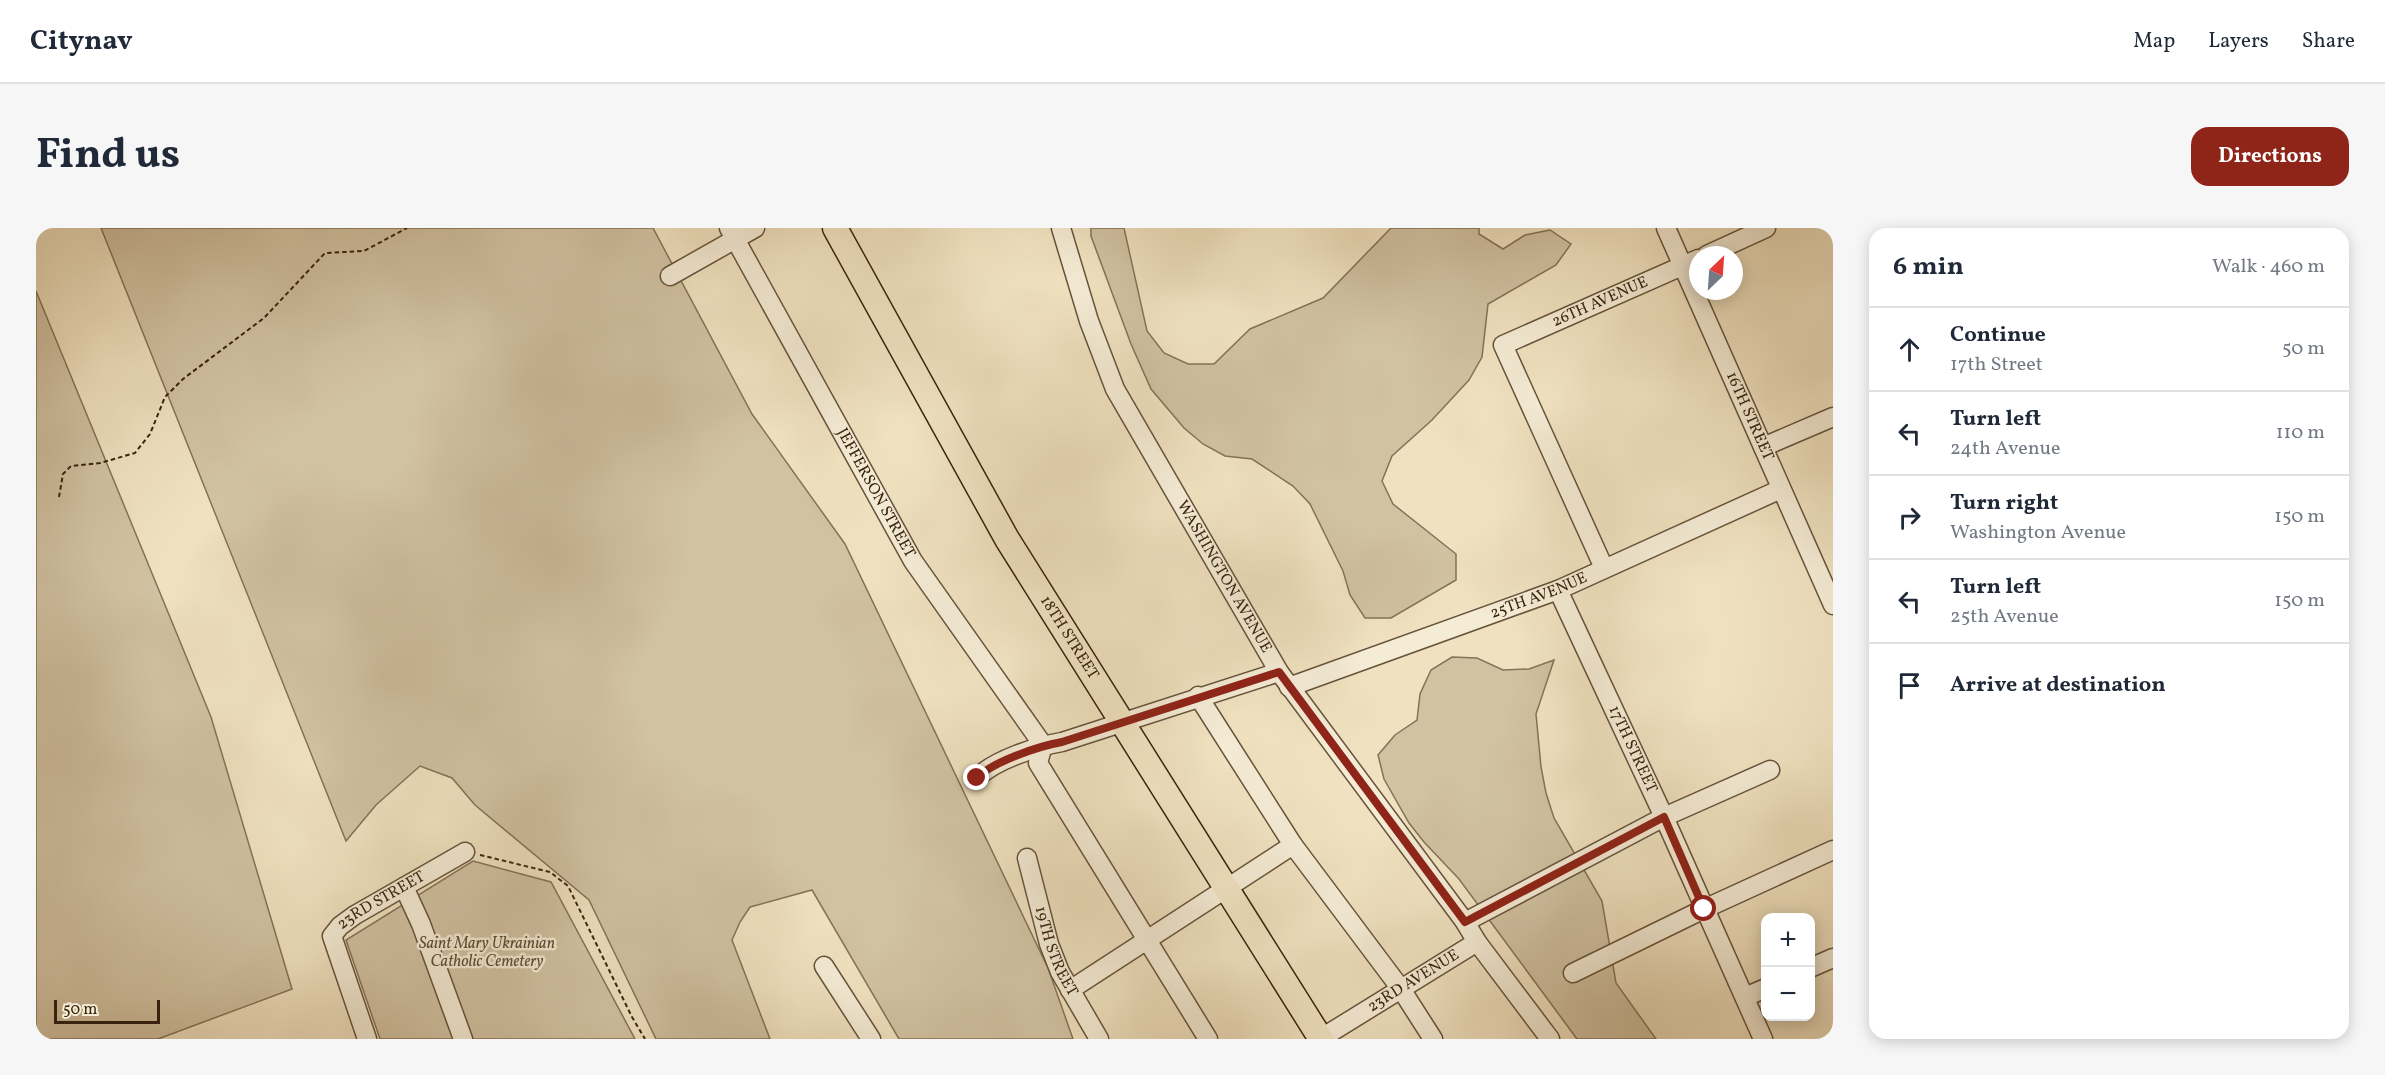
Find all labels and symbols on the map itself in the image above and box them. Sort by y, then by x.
north arrow [1689,246,1743,300]
street label: 26TH AVENUE [1549,271,1652,333]
street label: 16TH STREET [1720,368,1779,464]
street label: JEFFERSON STREET [831,424,920,562]
street label: WASHINGTON AVENUE [1171,496,1277,657]
street label: 25TH AVENUE [1487,567,1591,624]
street label: 18TH STREET [1034,592,1104,684]
street label: 17TH STREET [1603,702,1662,797]
route end [963,764,989,790]
street label: 23RD STREET [333,866,429,935]
route start [1690,895,1716,921]
street label: 19TH STREET [1029,904,1083,1001]
park label: Saint Mary Ukrainian Catholic Cemetery [419,933,555,973]
street label: 23RD AVENUE [1364,944,1464,1018]
scale bar [54,997,160,1024]

